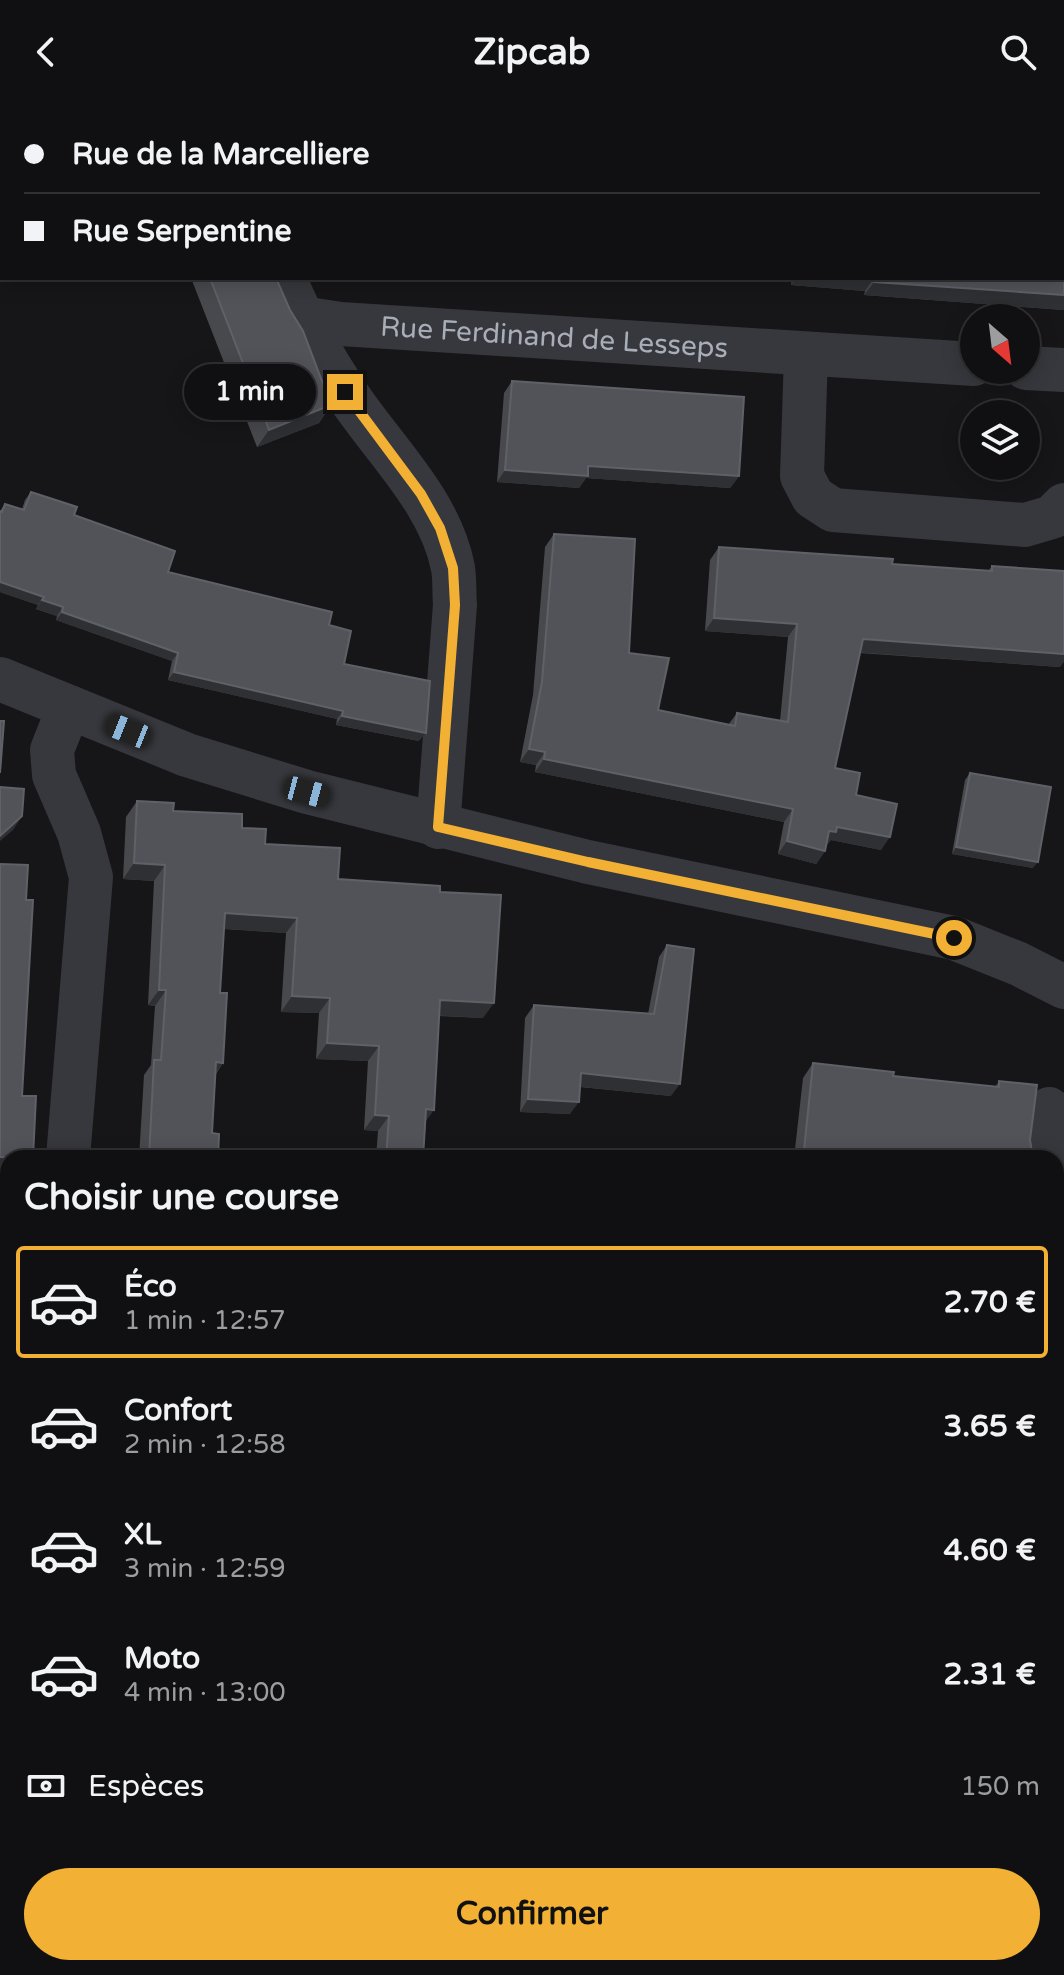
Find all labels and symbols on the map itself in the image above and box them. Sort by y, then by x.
north arrow [960,304,1040,384]
street label: Rue Ferdinand de Lesseps [379,310,729,365]
callout: 1 min [185,364,317,420]
route end [327,374,363,410]
car [101,711,155,751]
car [281,774,333,810]
route start [936,920,972,956]

